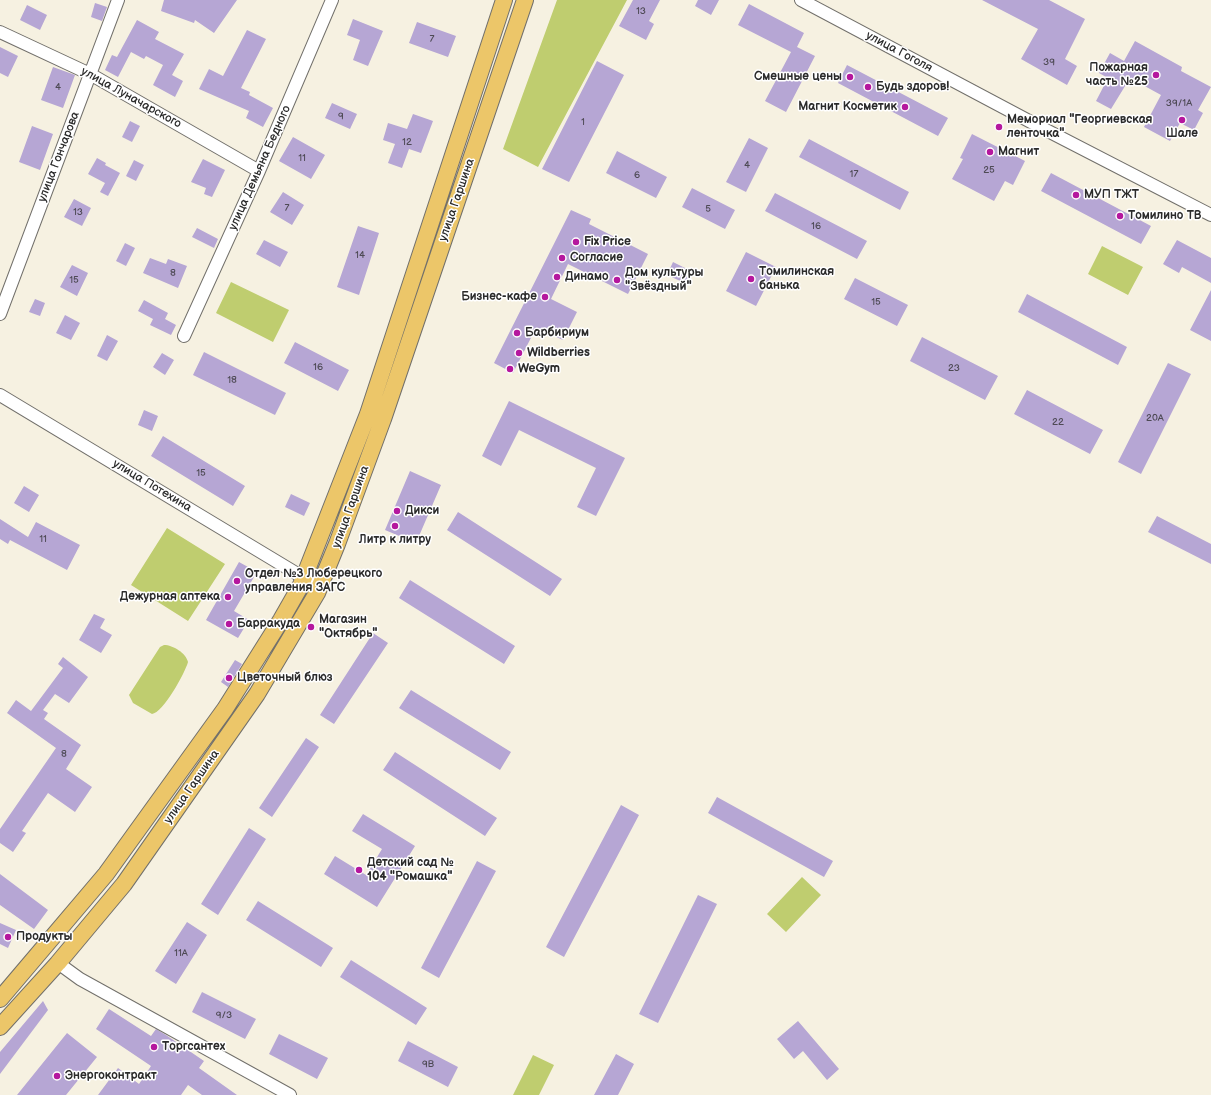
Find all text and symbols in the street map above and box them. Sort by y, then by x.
house number: 13 [636,5,646,17]
street label: улица Гоголя [863,28,935,76]
house number: 7 [430,33,434,45]
house number: 39 [1043,56,1055,68]
place label: Пожарная часть №25 [1086,61,1148,89]
street label: улица Луначарского [78,64,184,132]
place label: Смешные цены [754,70,842,84]
marker: Пожарная часть №25 [1151,70,1161,80]
marker: Смешные цены [845,72,855,82]
place label: Будь здоров! [876,80,949,94]
house number: 4 [55,81,61,93]
marker: Будь здоров! [863,82,873,92]
house number: 39/1А [1166,97,1192,109]
place label: Магнит Косметик [798,100,897,114]
marker: Магнит Косметик [900,102,910,112]
street label: улица Демьяна Бедного [226,103,294,233]
street label: улица Гончарова [35,110,83,204]
house number: 9 [338,110,344,122]
place label: Мемориал "Георгиевская ленточка" [1007,113,1153,141]
marker: Шале [1177,115,1187,125]
house number: 1 [581,116,585,128]
marker: Мемориал "Георгиевская ленточка" [994,122,1004,132]
place label: Шале [1166,127,1198,141]
house number: 12 [402,136,412,148]
place label: Магнит [998,145,1039,159]
marker: Магнит [985,147,995,157]
house number: 11 [298,152,306,164]
street label: улица Гаршина [436,157,478,243]
house number: 4 [744,159,750,171]
house number: 25 [983,164,995,176]
house number: 17 [850,168,858,180]
house number: 6 [634,169,640,181]
place label: МУП ТЖТ [1084,188,1139,202]
marker: МУП ТЖТ [1071,190,1081,200]
house number: 7 [285,202,289,214]
house number: 5 [705,203,711,215]
house number: 13 [73,206,83,218]
place label: Томилино ТВ [1128,209,1201,223]
marker: Томилино ТВ [1115,211,1125,221]
house number: 16 [811,220,821,232]
place label: Fix Price [584,235,631,249]
marker: Fix Price [571,237,581,247]
house number: 14 [355,249,365,261]
place label: Согласие [570,251,623,265]
marker: Согласие [557,253,567,263]
place label: Томилинская банька [759,265,834,293]
place label: Дом культуры "Звёздный" [625,266,703,294]
house number: 8 [170,267,176,279]
place label: Динамо [565,270,609,284]
marker: Динамо [552,272,562,282]
house number: 15 [69,274,79,286]
marker: Томилинская банька [746,274,756,284]
marker: Дом культуры "Звёздный" [612,275,622,285]
place label: Бизнес-кафе [461,290,537,304]
marker: Бизнес-кафе [540,292,550,302]
house number: 15 [871,296,881,308]
place label: Барбириум [525,326,589,340]
marker: Барбириум [512,328,522,338]
place label: Wildberries [527,346,590,360]
marker: Wildberries [514,348,524,358]
house number: 16 [313,361,323,373]
place label: WeGym [518,362,560,376]
house number: 23 [948,362,960,374]
marker: WeGym [505,364,515,374]
house number: 18 [227,374,237,386]
house number: 20А [1146,412,1164,424]
house number: 22 [1052,416,1064,428]
street label: улица Потехина [110,457,194,515]
street label: улица Гаршина [329,464,373,550]
house number: 15 [196,467,206,479]
place label: Дикси [405,504,439,518]
marker: Дикси [392,506,402,516]
marker: Литр к литру [390,521,400,531]
house number: 11 [39,533,47,545]
place label: Литр к литру [359,533,431,547]
place label: Отдел №3 Люберецкого управления ЗАГС [245,567,382,595]
marker: Отдел №3 Люберецкого управления ЗАГС [232,576,242,586]
place label: Дежурная аптека [120,590,220,604]
marker: Дежурная аптека [223,592,233,602]
place label: Магазин "Октябрь" [319,613,378,641]
place label: Барракуда [237,617,300,631]
marker: Барракуда [224,619,234,629]
marker: Магазин "Октябрь" [306,622,316,632]
place label: Цветочный блюз [237,671,332,685]
marker: Цветочный блюз [224,673,234,683]
street label: улица Гаршина [161,747,223,827]
house number: 8 [61,748,67,760]
place label: Детский сад № 104 "Ромашка" [367,856,454,884]
marker: Детский сад № 104 "Ромашка" [354,865,364,875]
place label: Продукты [16,930,73,944]
marker: Продукты [3,932,13,942]
house number: 11А [174,947,188,959]
house number: 9/3 [216,1009,232,1021]
place label: Торгсантех [162,1040,225,1054]
marker: Торгсантех [149,1042,159,1052]
house number: 9В [422,1058,434,1070]
place label: Энергоконтракт [65,1069,157,1083]
marker: Энергоконтракт [52,1071,62,1081]

